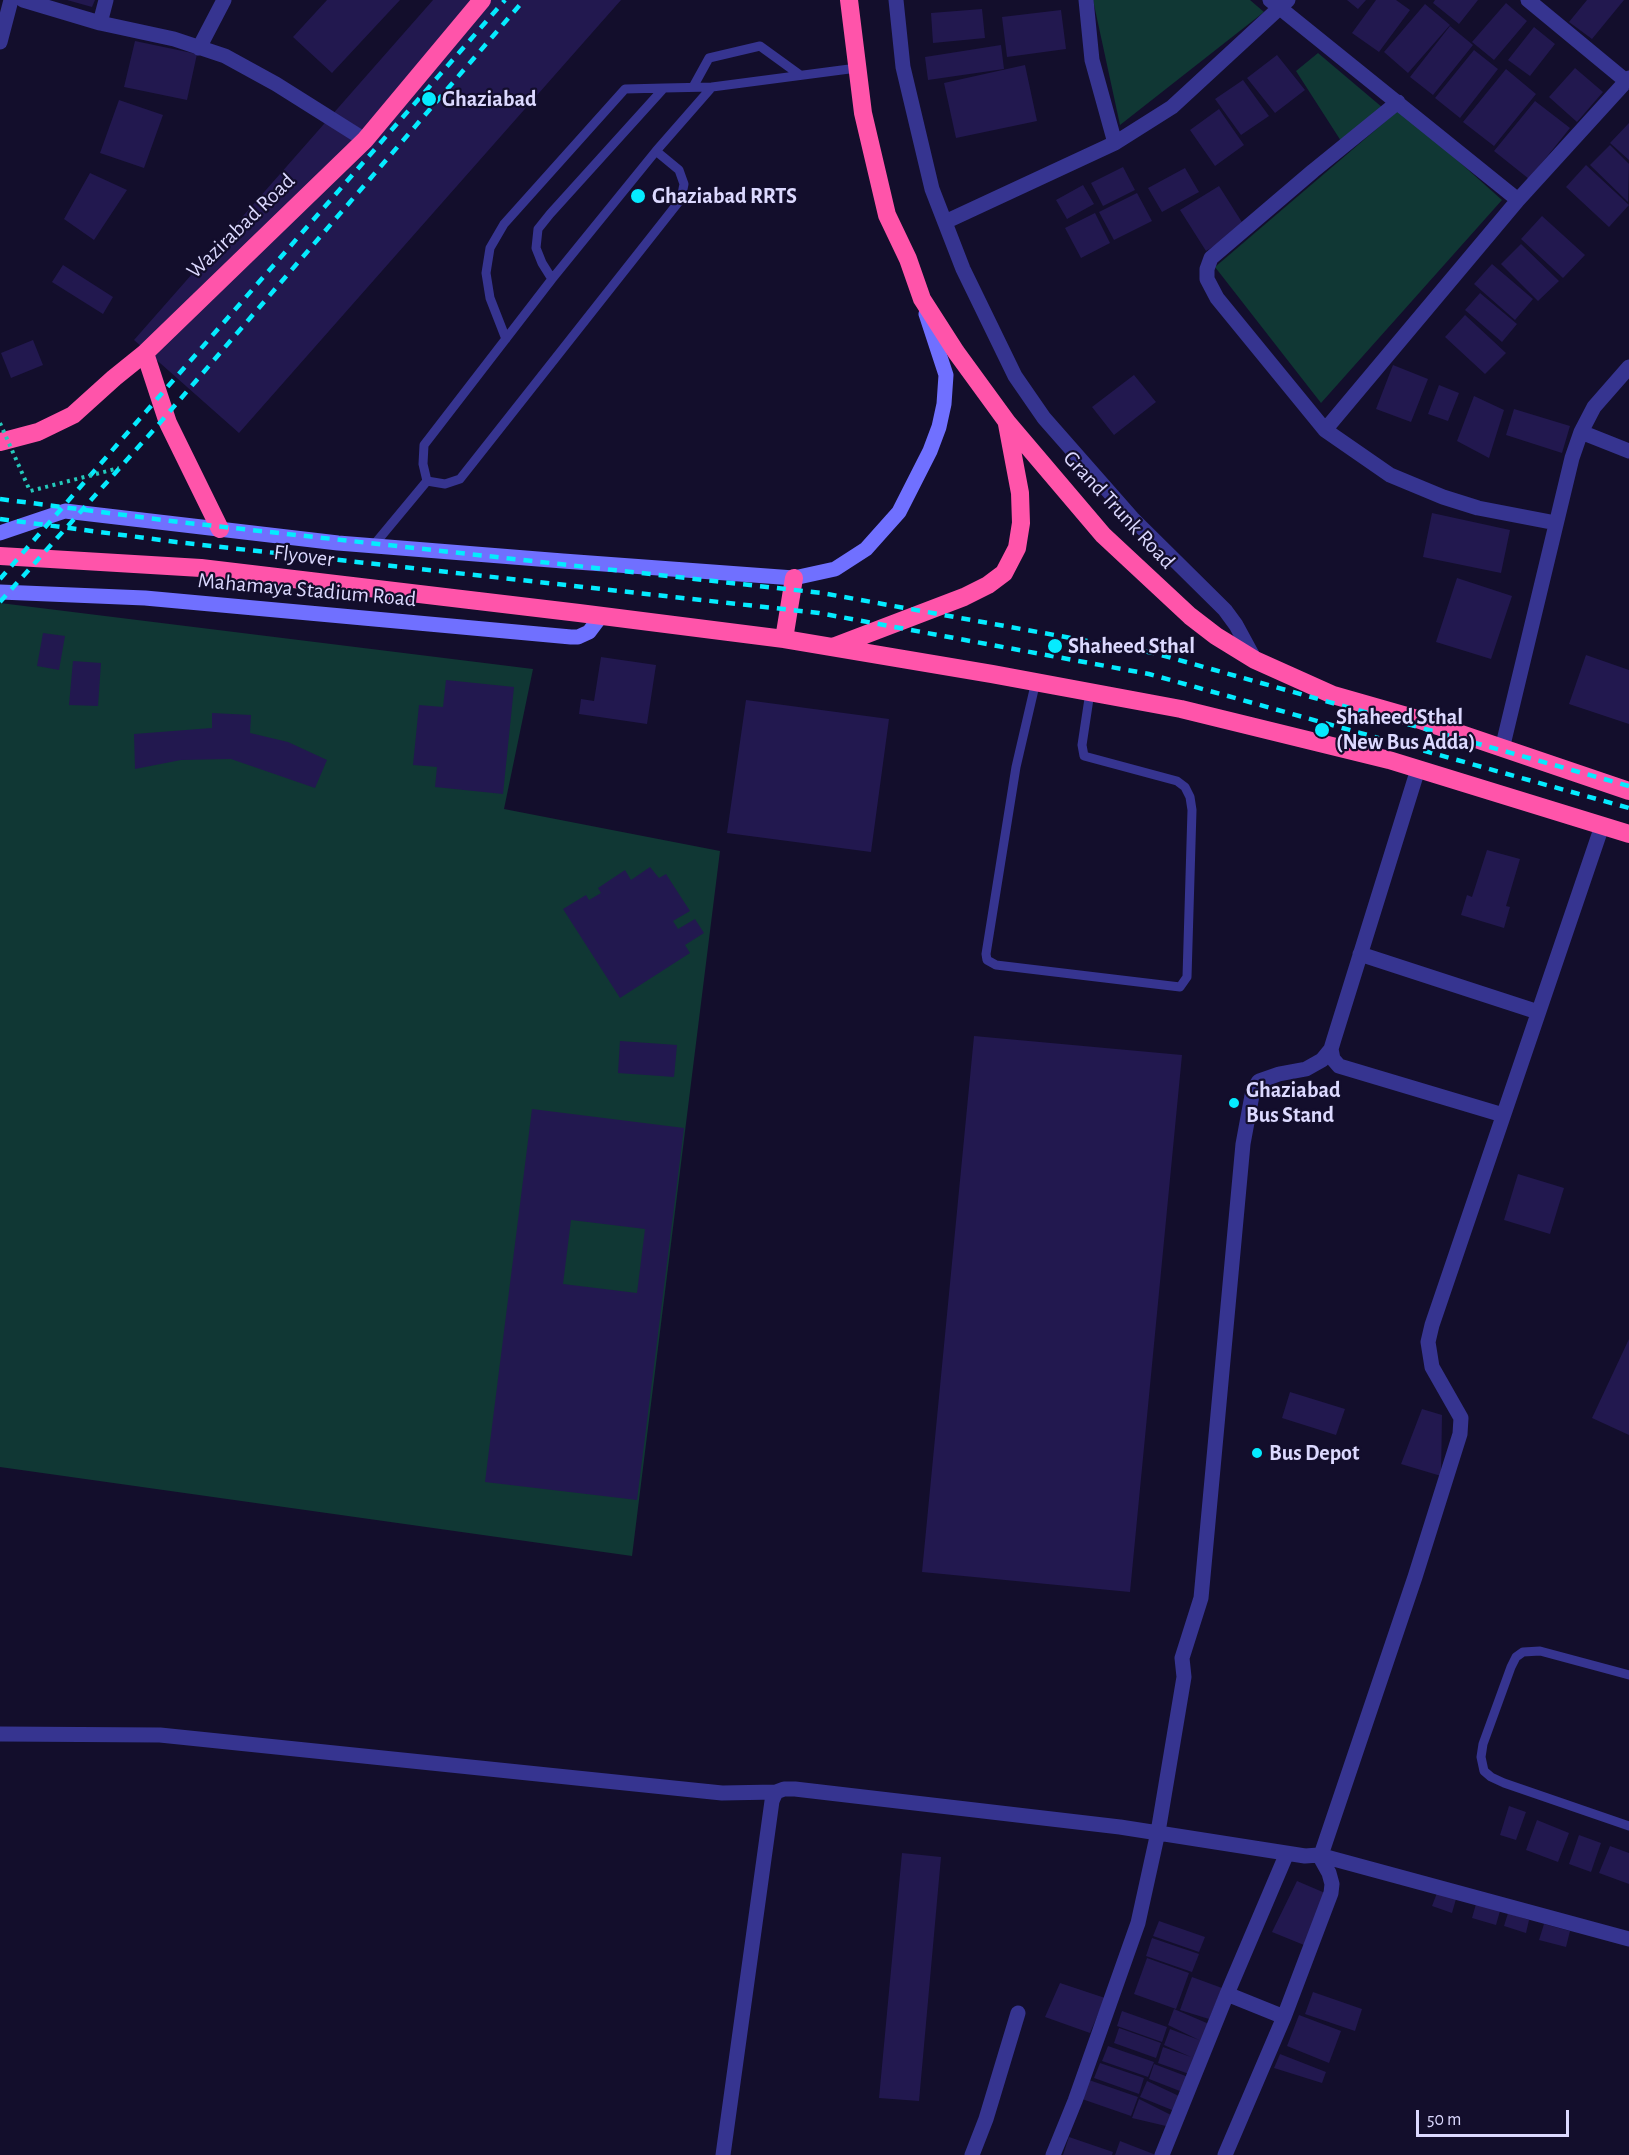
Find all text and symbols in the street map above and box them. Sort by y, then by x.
place label: Ghaziabad [442,86,537,112]
marker: Ghaziabad [420,90,438,108]
street label: Wazirabad Road [181,168,301,284]
place label: Ghaziabad RRTS [652,183,797,209]
marker: Ghaziabad RRTS [629,187,647,205]
street label: Grand Trunk Road [1057,445,1181,575]
street label: Flyover [272,539,336,573]
street label: Mahamaya Stadium Road [197,567,417,613]
place label: Shaheed Sthal [1068,633,1195,659]
marker: Shaheed Sthal [1046,637,1064,655]
place label: Shaheed Sthal (New Bus Adda) [1336,704,1476,756]
marker: Shaheed Sthal (New Bus Adda) [1313,721,1331,739]
place label: Ghaziabad Bus Stand [1246,1077,1341,1128]
marker: Ghaziabad Bus Stand [1227,1096,1241,1110]
place label: Bus Depot [1269,1440,1359,1466]
marker: Bus Depot [1250,1446,1264,1460]
scale bar [1419,2098,1572,2136]
text: 50 m [1427,2111,1461,2129]

